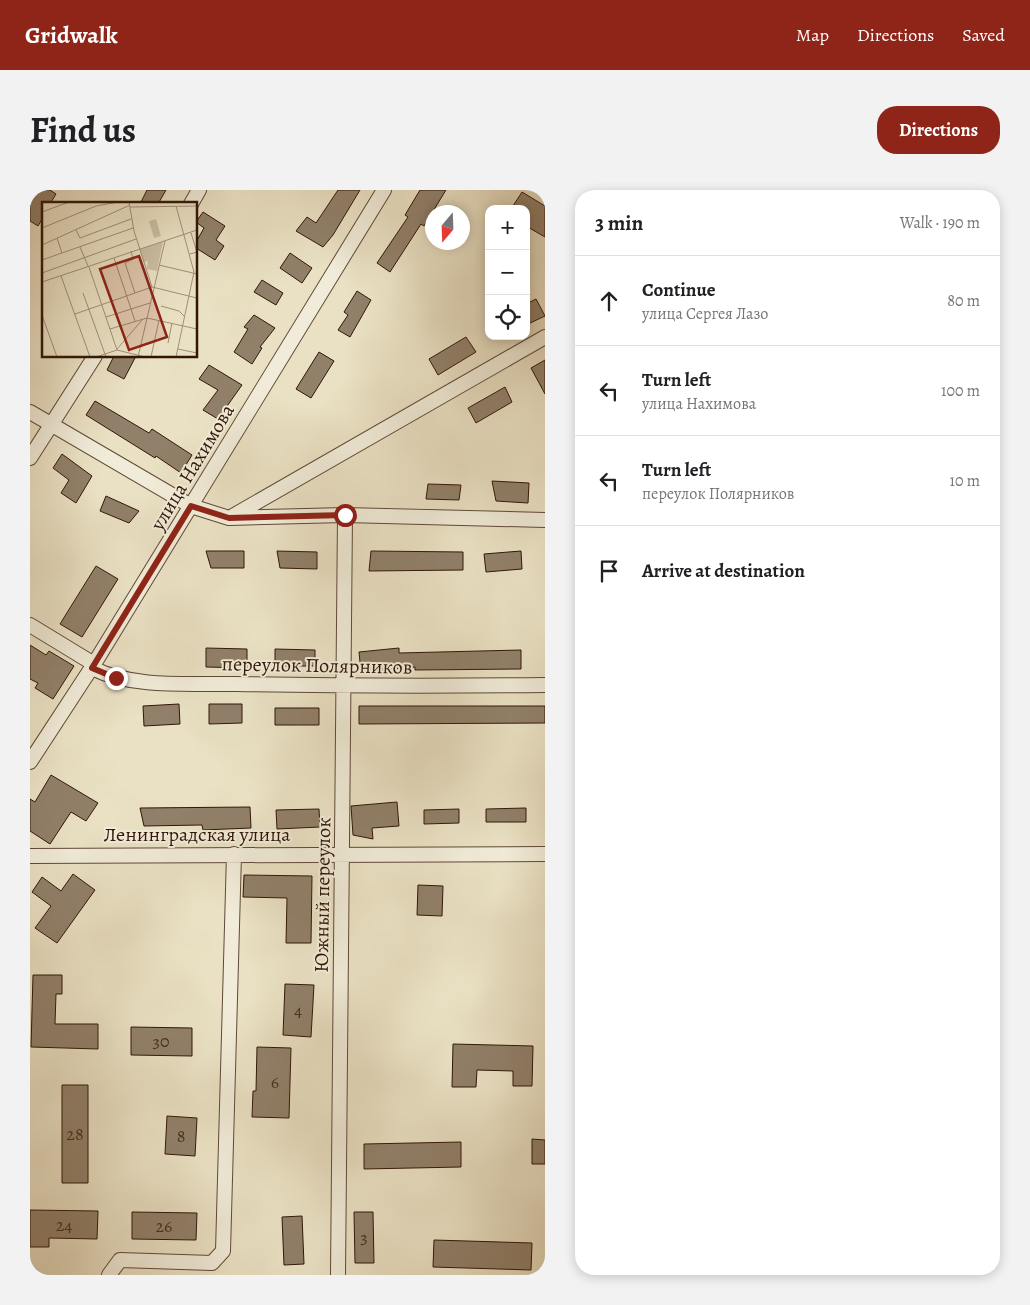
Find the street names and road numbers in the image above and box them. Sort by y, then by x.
street label: улица Нахимова [144,398,241,536]
street label: переулок Полярников [221,650,413,681]
street label: Южный переулок [308,817,337,973]
street label: Ленинградская улица [103,821,291,848]

